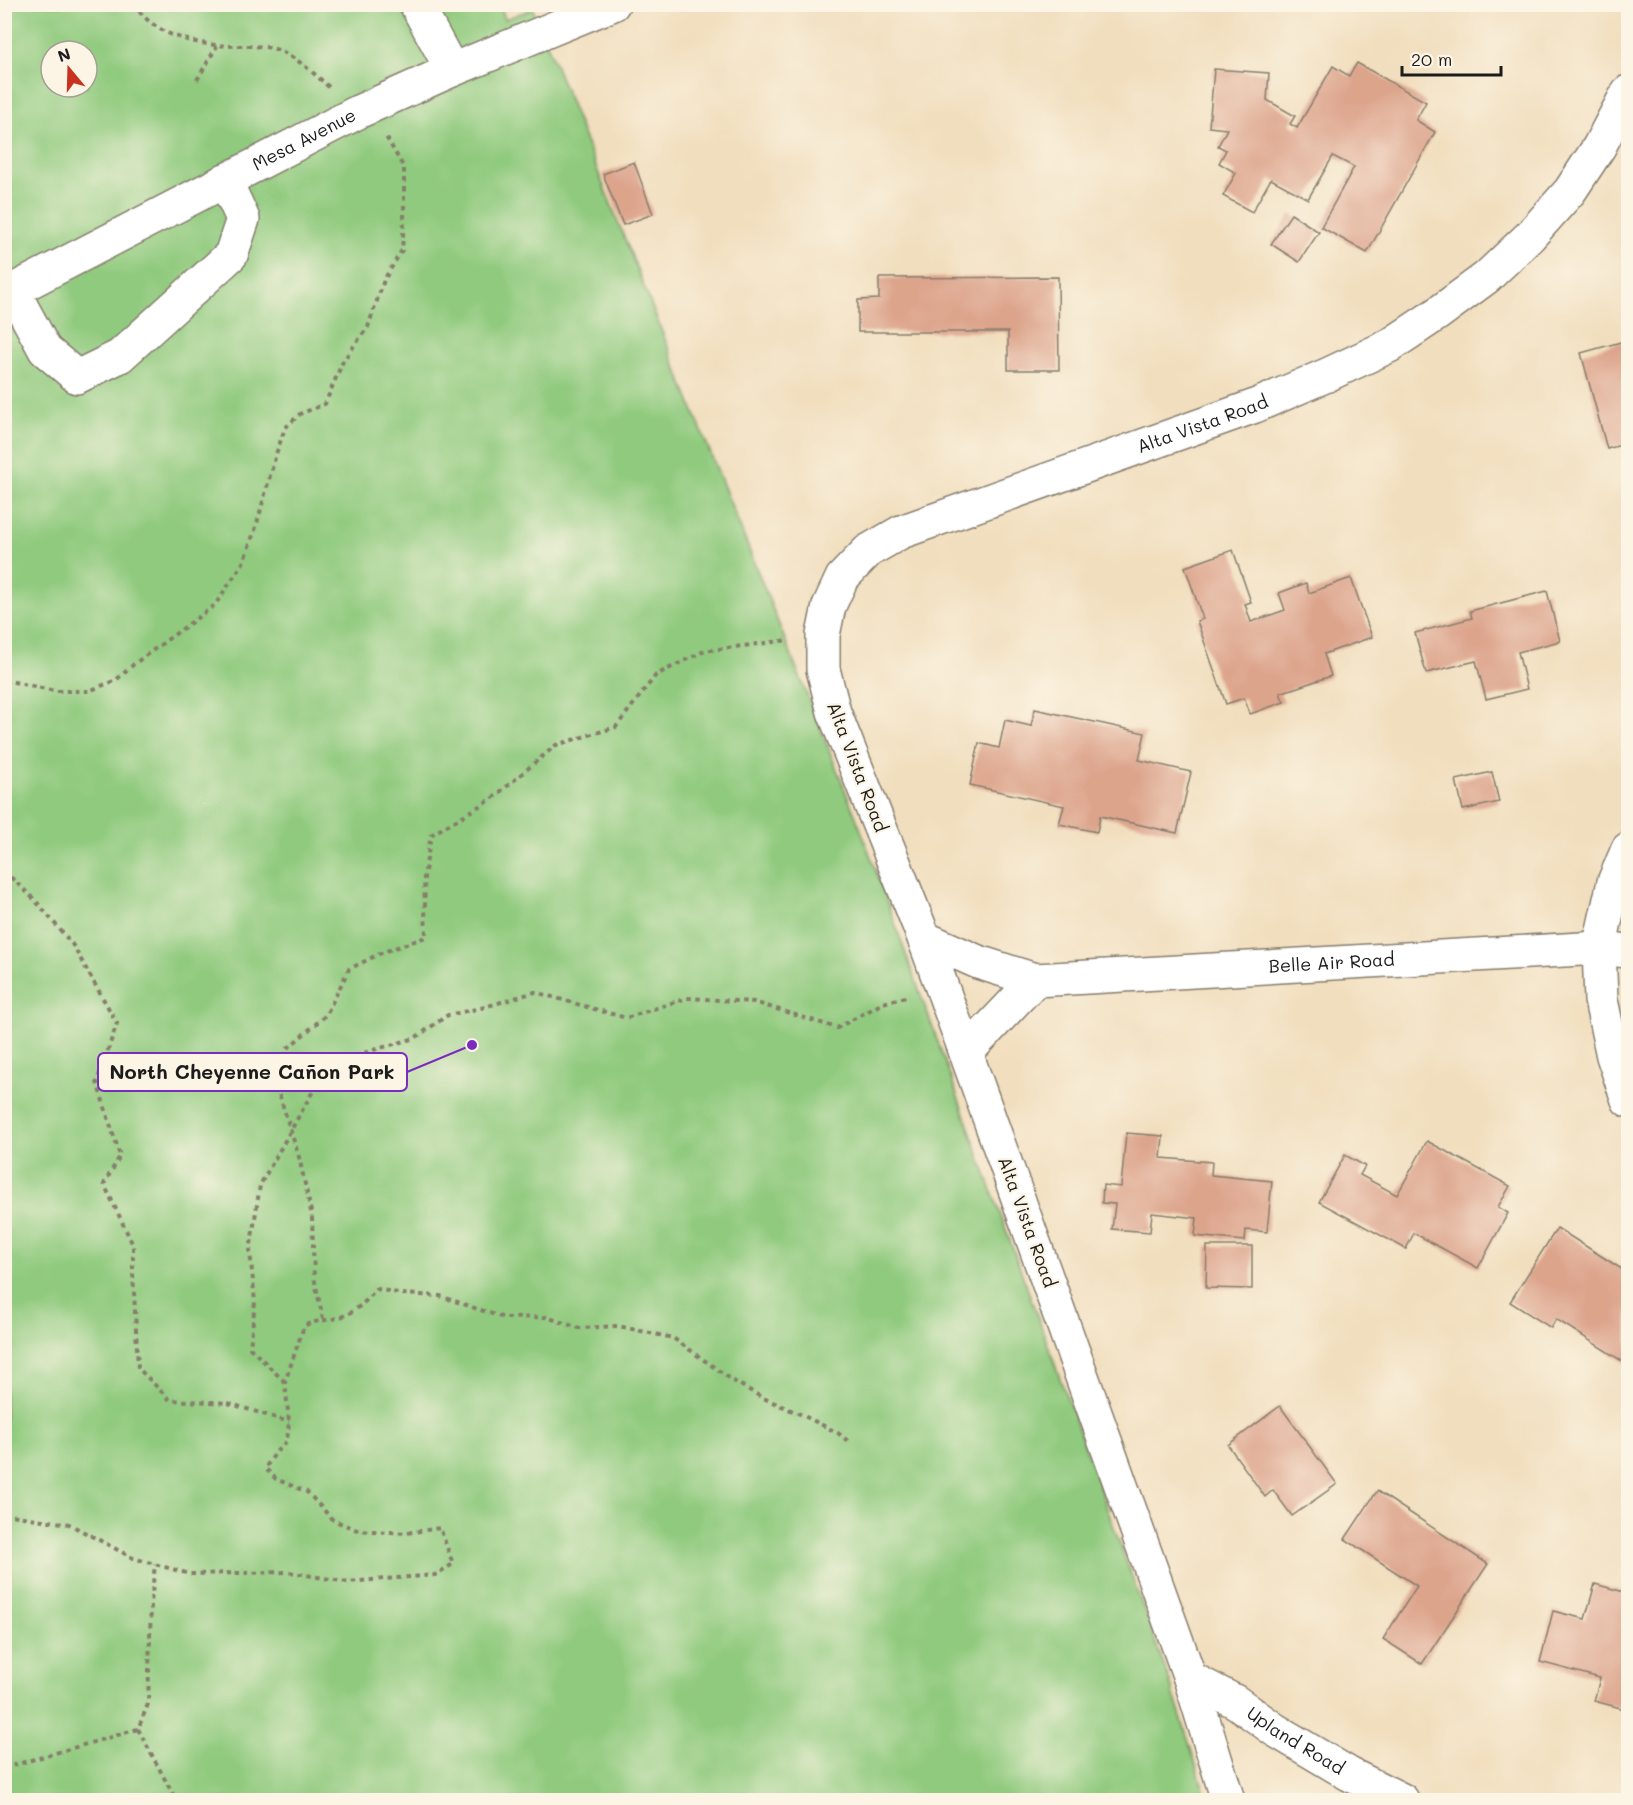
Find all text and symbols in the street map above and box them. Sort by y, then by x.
north arrow [39,39,99,99]
scale bar [1402,39,1501,77]
text: N [55,42,73,66]
text: 20 m [1411,47,1452,71]
street label: Mesa Avenue [248,102,360,176]
street label: Alta Vista Road [1133,389,1271,458]
street label: Alta Vista Road [822,698,894,835]
street label: Belle Air Road [1268,947,1395,978]
callout: North Cheyenne Cañon Park [98,1053,407,1091]
text: North Cheyenne Cañon Park [109,1058,395,1084]
street label: Alta Vista Road [993,1153,1063,1290]
street label: Upland Road [1242,1701,1349,1780]

